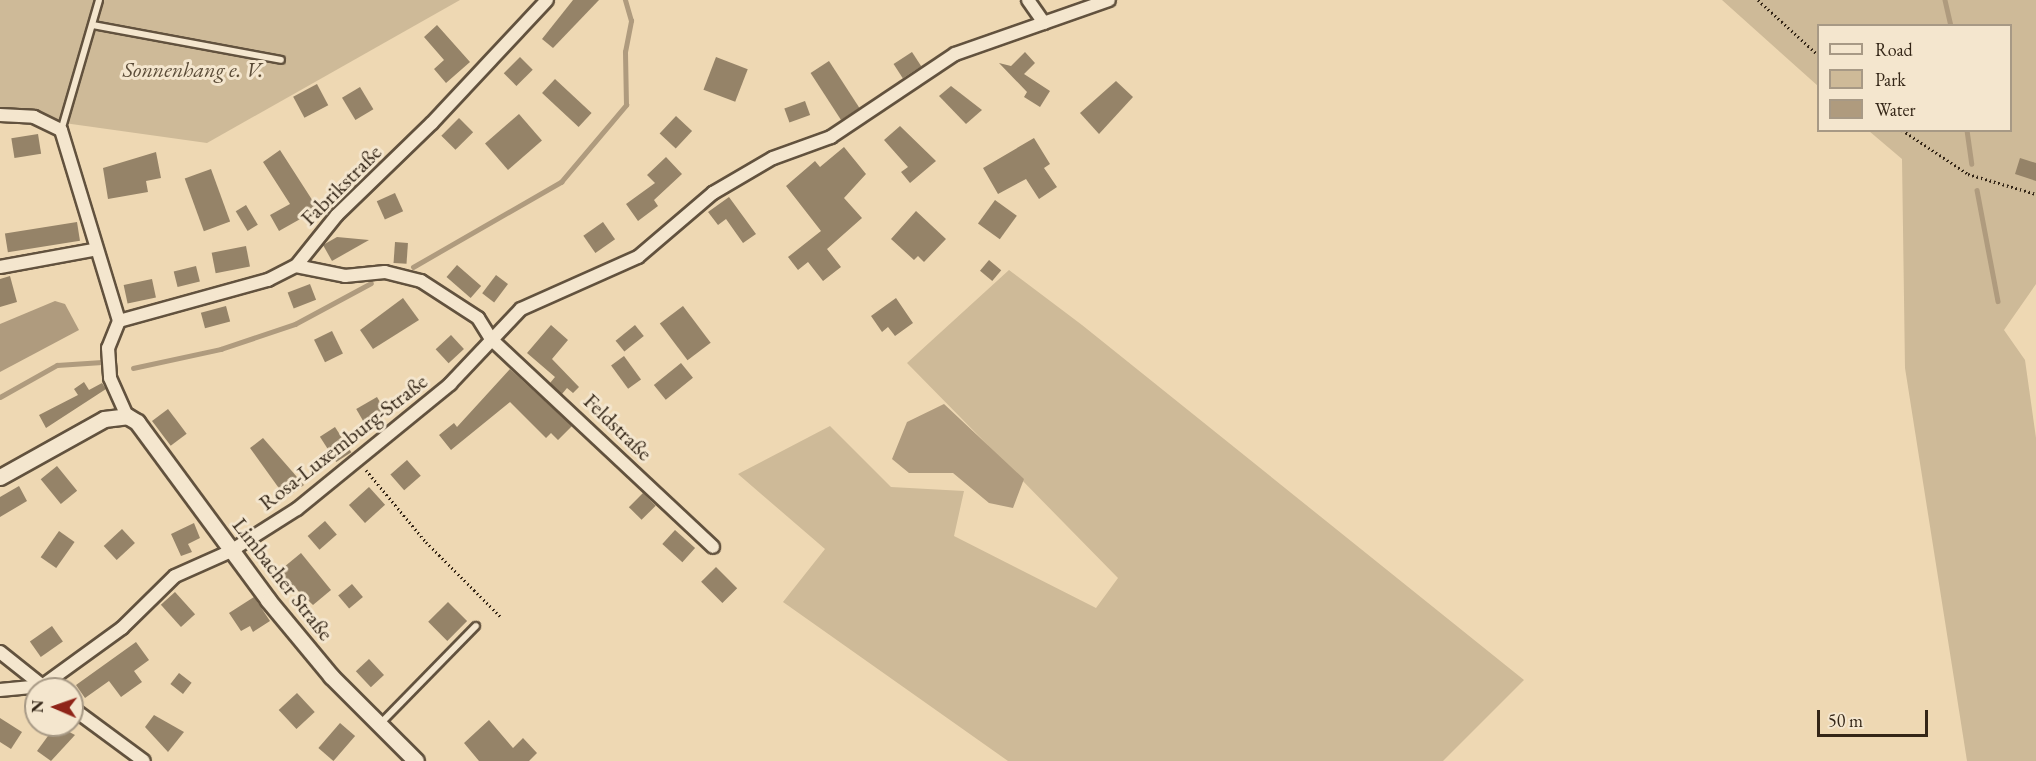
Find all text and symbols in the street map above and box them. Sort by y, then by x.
legend [1817,24,2012,132]
text: Road [1875,38,1913,61]
park label: Sonnenhang e. V. [123,57,263,83]
text: Park [1875,68,1906,91]
text: Water [1875,98,1916,121]
street label: Fabrikstraße [295,139,387,231]
street label: Rosa-Luxemburg-Straße [254,368,432,516]
street label: Feldstraße [578,388,658,466]
street label: Limbacher Straße [227,512,339,646]
north arrow [24,677,84,737]
scale bar [1820,698,1931,736]
text: N [27,700,48,713]
text: 50 m [1828,709,1863,732]

